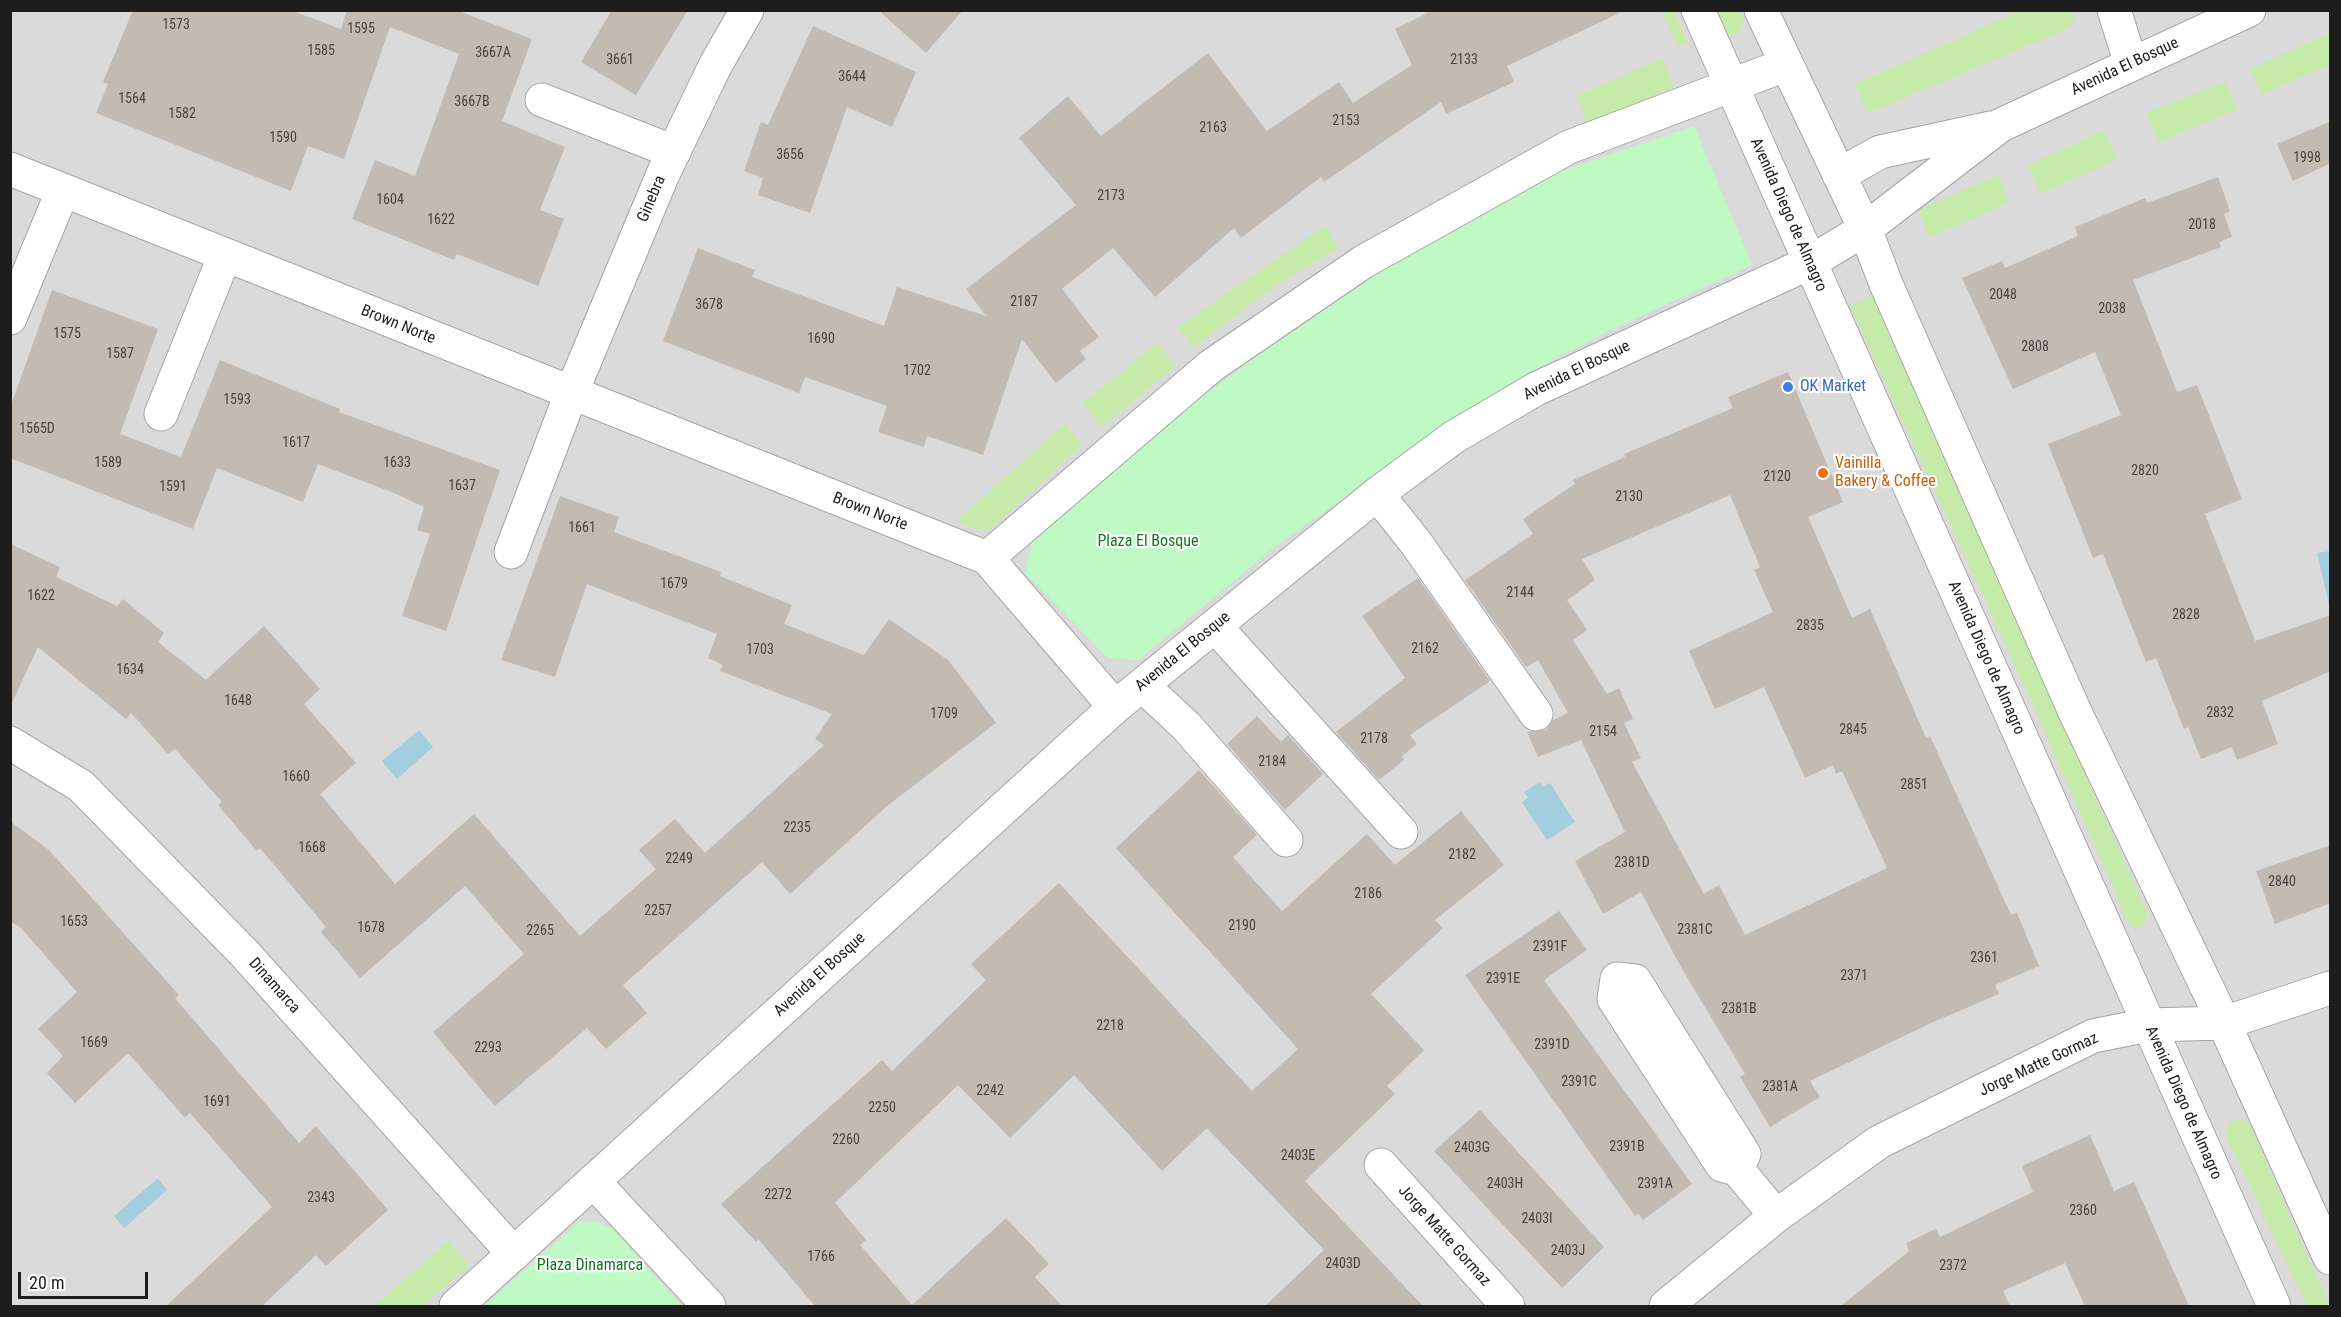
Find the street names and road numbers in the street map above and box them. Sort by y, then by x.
street label: Avenida El Bosque [2068,34,2182,100]
street label: Avenida Diego de Almagro [1745,135,1831,295]
street label: Ginebra [634,173,670,225]
street label: Brown Norte [358,301,438,349]
street label: Avenida El Bosque [1520,337,1634,405]
street label: Brown Norte [830,489,910,535]
street label: Avenida Diego de Almagro [1943,578,2029,738]
street label: Avenida El Bosque [1132,608,1234,696]
street label: Avenida El Bosque [770,929,870,1021]
street label: Dinamarca [244,954,304,1018]
street label: Avenida Diego de Almagro [2140,1023,2226,1183]
street label: Jorge Matte Gormaz [1976,1029,2102,1101]
street label: Jorge Matte Gormaz [1394,1182,1494,1290]

